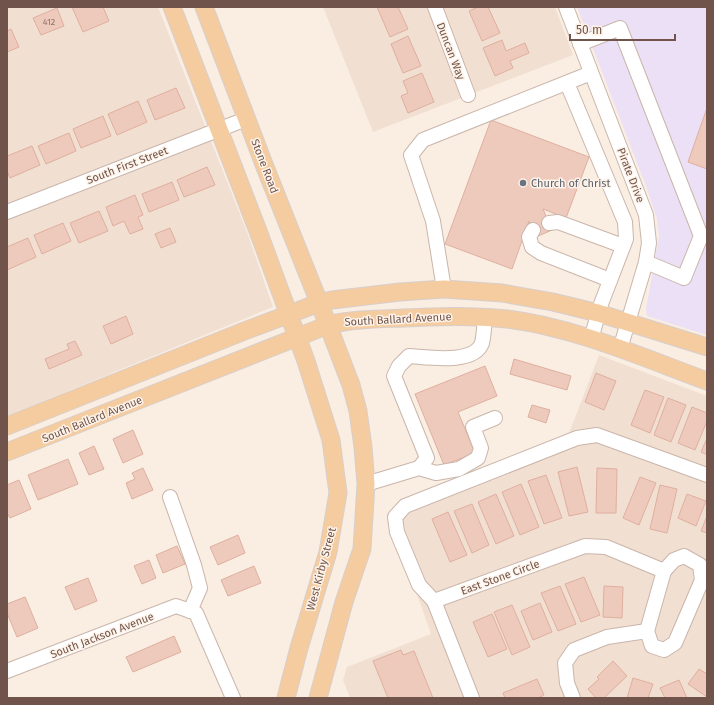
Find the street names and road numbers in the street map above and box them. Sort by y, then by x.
street label: Duncan Way [434,21,468,82]
street label: Stone Road [248,137,281,195]
street label: South First Street [85,144,170,187]
street label: Pirate Drive [614,146,647,205]
street label: South Ballard Avenue [344,310,452,329]
street label: South Ballard Avenue [40,393,144,446]
street label: West Kirby Street [304,526,339,612]
street label: East Stone Circle [459,557,541,598]
street label: South Jackson Avenue [49,610,156,661]

